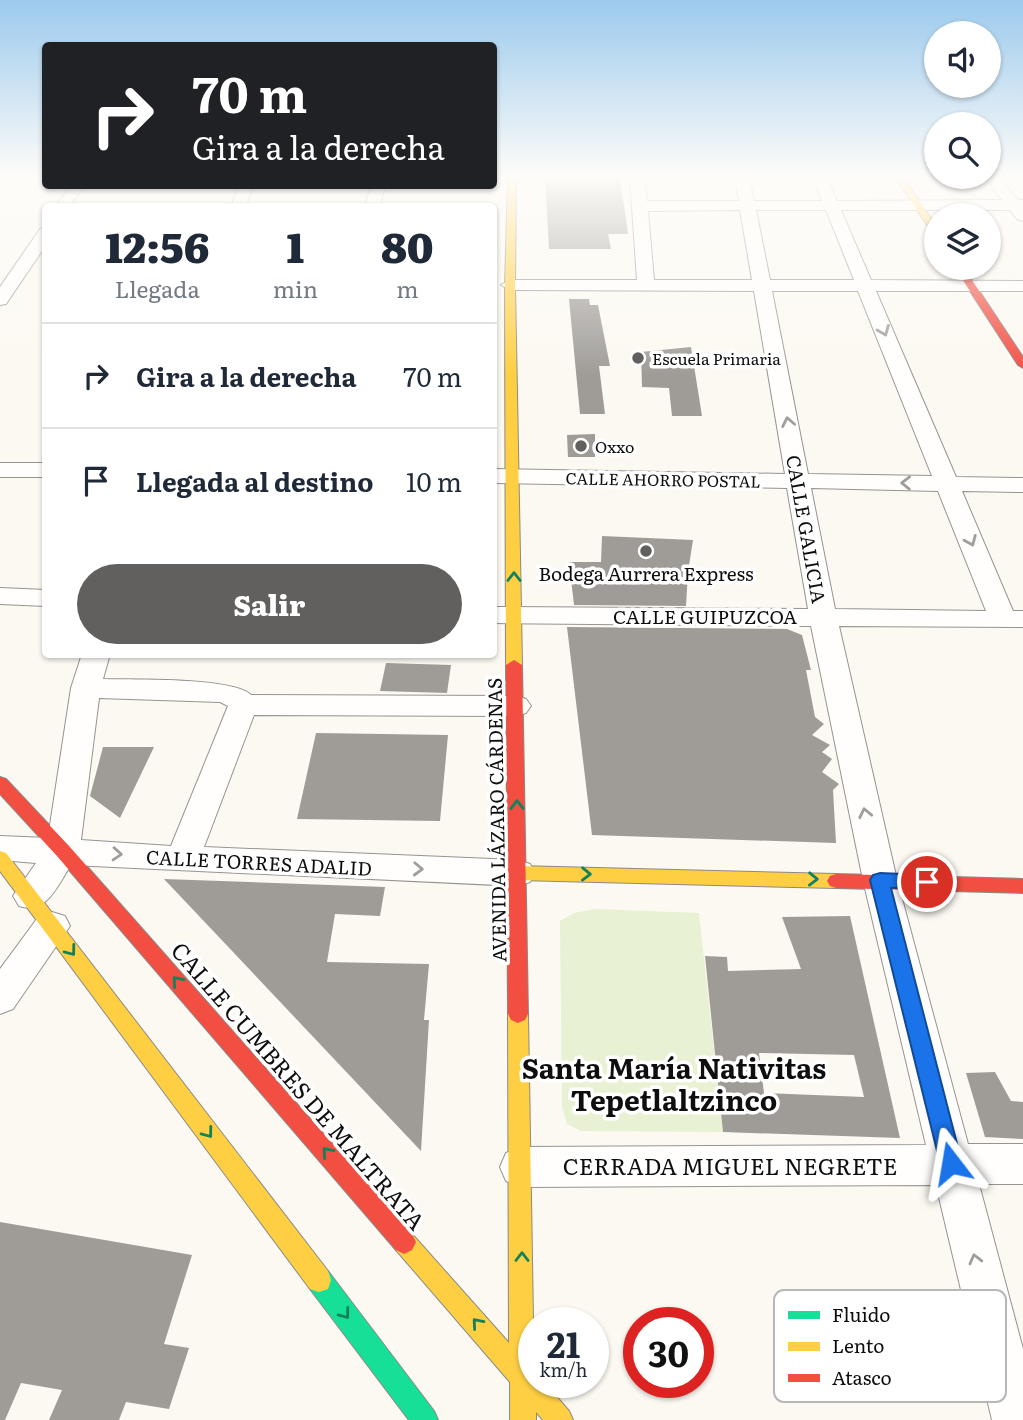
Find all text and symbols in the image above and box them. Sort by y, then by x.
map controls [924,21,1001,280]
button: sound [924,21,1001,98]
text: 70 m [192,55,307,128]
icon: right [77,70,168,161]
button: search [924,112,1001,189]
text: Gira a la derecha [192,122,445,170]
button: layers [924,203,1001,280]
text: 12:56 [105,214,209,276]
text: 1 [286,214,304,276]
text: 80 [381,214,434,276]
text: Llegada [115,271,200,305]
text: min [273,271,318,305]
text: m [396,271,419,305]
one-way arrow [876,324,890,336]
place label: Escuela Primaria [652,346,781,370]
marker: Escuela Primaria [630,350,646,366]
text: Gira a la derecha [136,356,356,395]
text: 70 m [403,356,462,395]
icon: right [77,357,115,395]
one-way arrow [781,416,796,428]
place label: Oxxo [595,434,634,458]
marker: Oxxo [573,438,589,454]
street label: CALLE GALICIA [780,453,834,605]
text: Llegada al destino [136,461,373,500]
text: 10 m [406,461,462,500]
icon: arrive [77,462,115,500]
street label: CALLE AHORRO POSTAL [565,465,761,493]
one-way arrow [900,475,911,491]
one-way arrow [962,534,976,546]
marker: Bodega Aurrera Express [638,543,654,559]
place label: Bodega Aurrera Express [538,559,754,587]
button: Salir [77,564,462,644]
one-way arrow [506,572,521,583]
street label: CALLE GUIPUZCOA [613,602,797,630]
street label: AVENIDA LÁZARO CÁRDENAS [480,678,512,962]
one-way arrow [509,799,525,810]
one-way arrow [859,807,874,819]
street label: CALLE TORRES ADALID [145,842,373,882]
one-way arrow [112,847,123,862]
pin [897,852,957,912]
one-way arrow [412,861,423,876]
icon: arrive [908,863,946,901]
one-way arrow [581,867,592,882]
one-way arrow [809,871,819,887]
street label: CALLE CUMBRES DE MALTRATA [164,933,434,1237]
one-way arrow [62,943,75,956]
one-way arrow [173,976,185,989]
district label: Santa María Nativitas Tepetlaltzinco [522,1046,826,1120]
one-way arrow [199,1125,212,1137]
position arrow [914,1126,988,1200]
one-way arrow [323,1147,335,1160]
street label: CERRADA MIGUEL NEGRETE [563,1148,897,1182]
one-way arrow [514,1251,530,1262]
one-way arrow [969,1253,983,1265]
legend [774,1290,1006,1402]
text: Fluido [832,1300,890,1328]
one-way arrow [336,1306,349,1319]
speed limit sign: 30 [623,1307,714,1398]
text: 21 [547,1317,580,1369]
one-way arrow [473,1318,485,1331]
text: Lento [832,1331,885,1359]
text: km/h [540,1356,587,1383]
text: Atasco [832,1363,892,1391]

